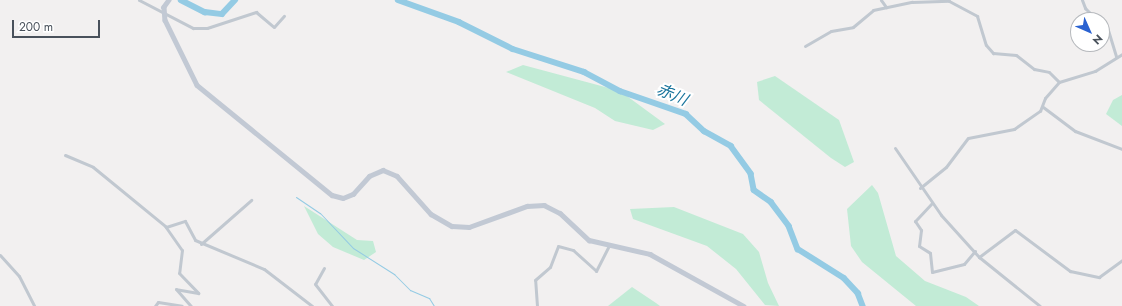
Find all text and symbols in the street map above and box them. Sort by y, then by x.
scale bar [14,12,102,38]
north arrow [1070,12,1110,52]
text: 200 m [19,18,53,36]
text: N [1089,31,1107,49]
water label: 赤川 [654,80,690,110]

